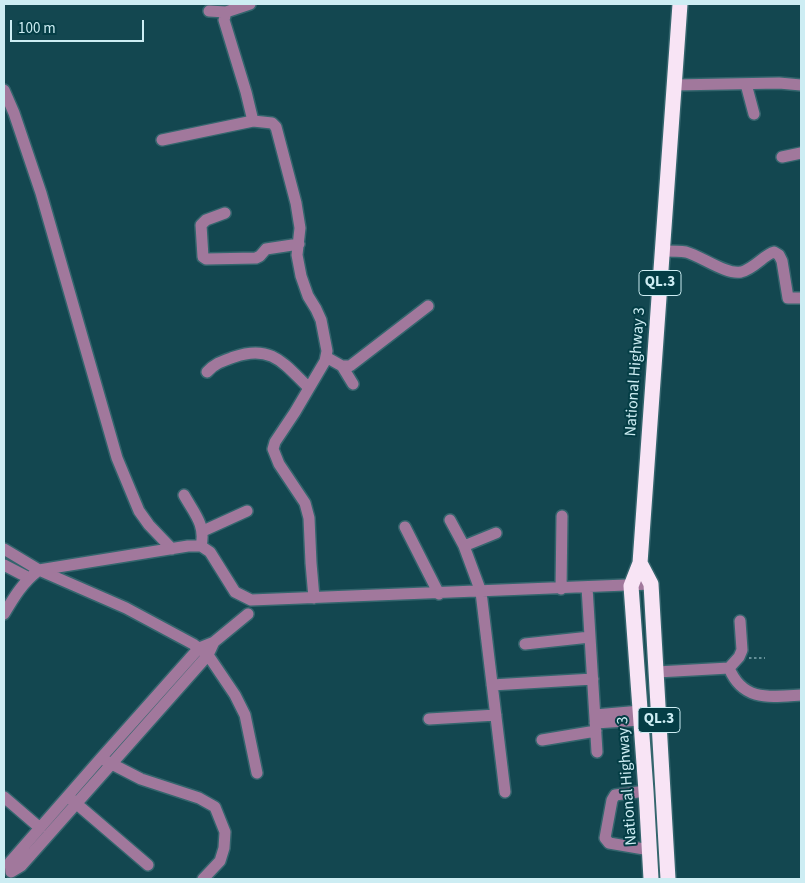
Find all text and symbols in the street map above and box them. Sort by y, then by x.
scale bar [12,10,146,42]
text: 100 m [18,18,56,39]
road number: QL.3 [639,270,681,296]
street label: National Highway 3 [622,307,650,437]
road number: QL.3 [638,708,680,732]
street label: National Highway 3 [614,716,642,846]

